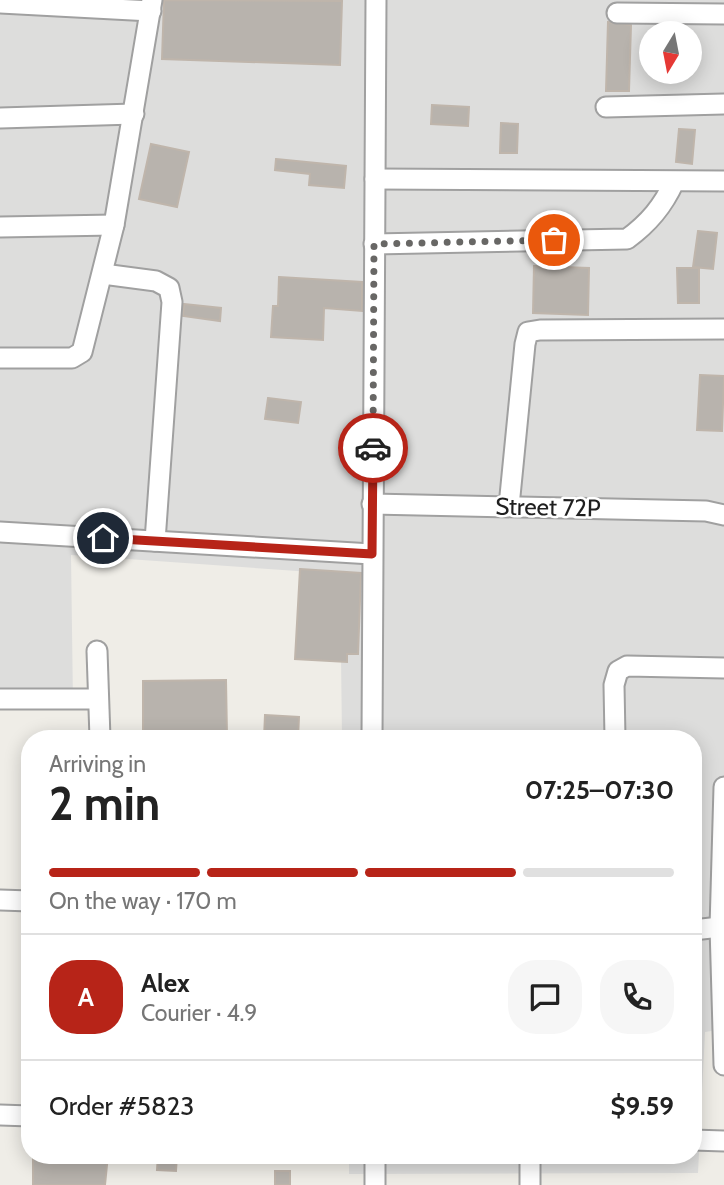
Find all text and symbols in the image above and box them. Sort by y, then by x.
north arrow [639,21,702,84]
map controls [639,21,702,84]
pin [524,210,584,270]
icon: bag [535,221,573,259]
courier [338,413,408,483]
icon: car [354,429,392,467]
street label: Street 72P [495,492,601,522]
pin [73,508,133,568]
icon: home [84,519,122,557]
text: Arriving in [49,750,146,778]
text: 07:25–07:30 [525,774,674,806]
text: 2 min [49,776,160,832]
text: On the way · 170 m [49,887,237,915]
button: chat [508,960,582,1034]
button: phone [600,960,674,1034]
text: Alex [141,967,190,999]
text: A [78,981,94,1013]
text: Courier · 4.9 [141,999,257,1027]
text: Order #5823 [49,1090,194,1122]
text: $9.59 [610,1090,674,1122]

